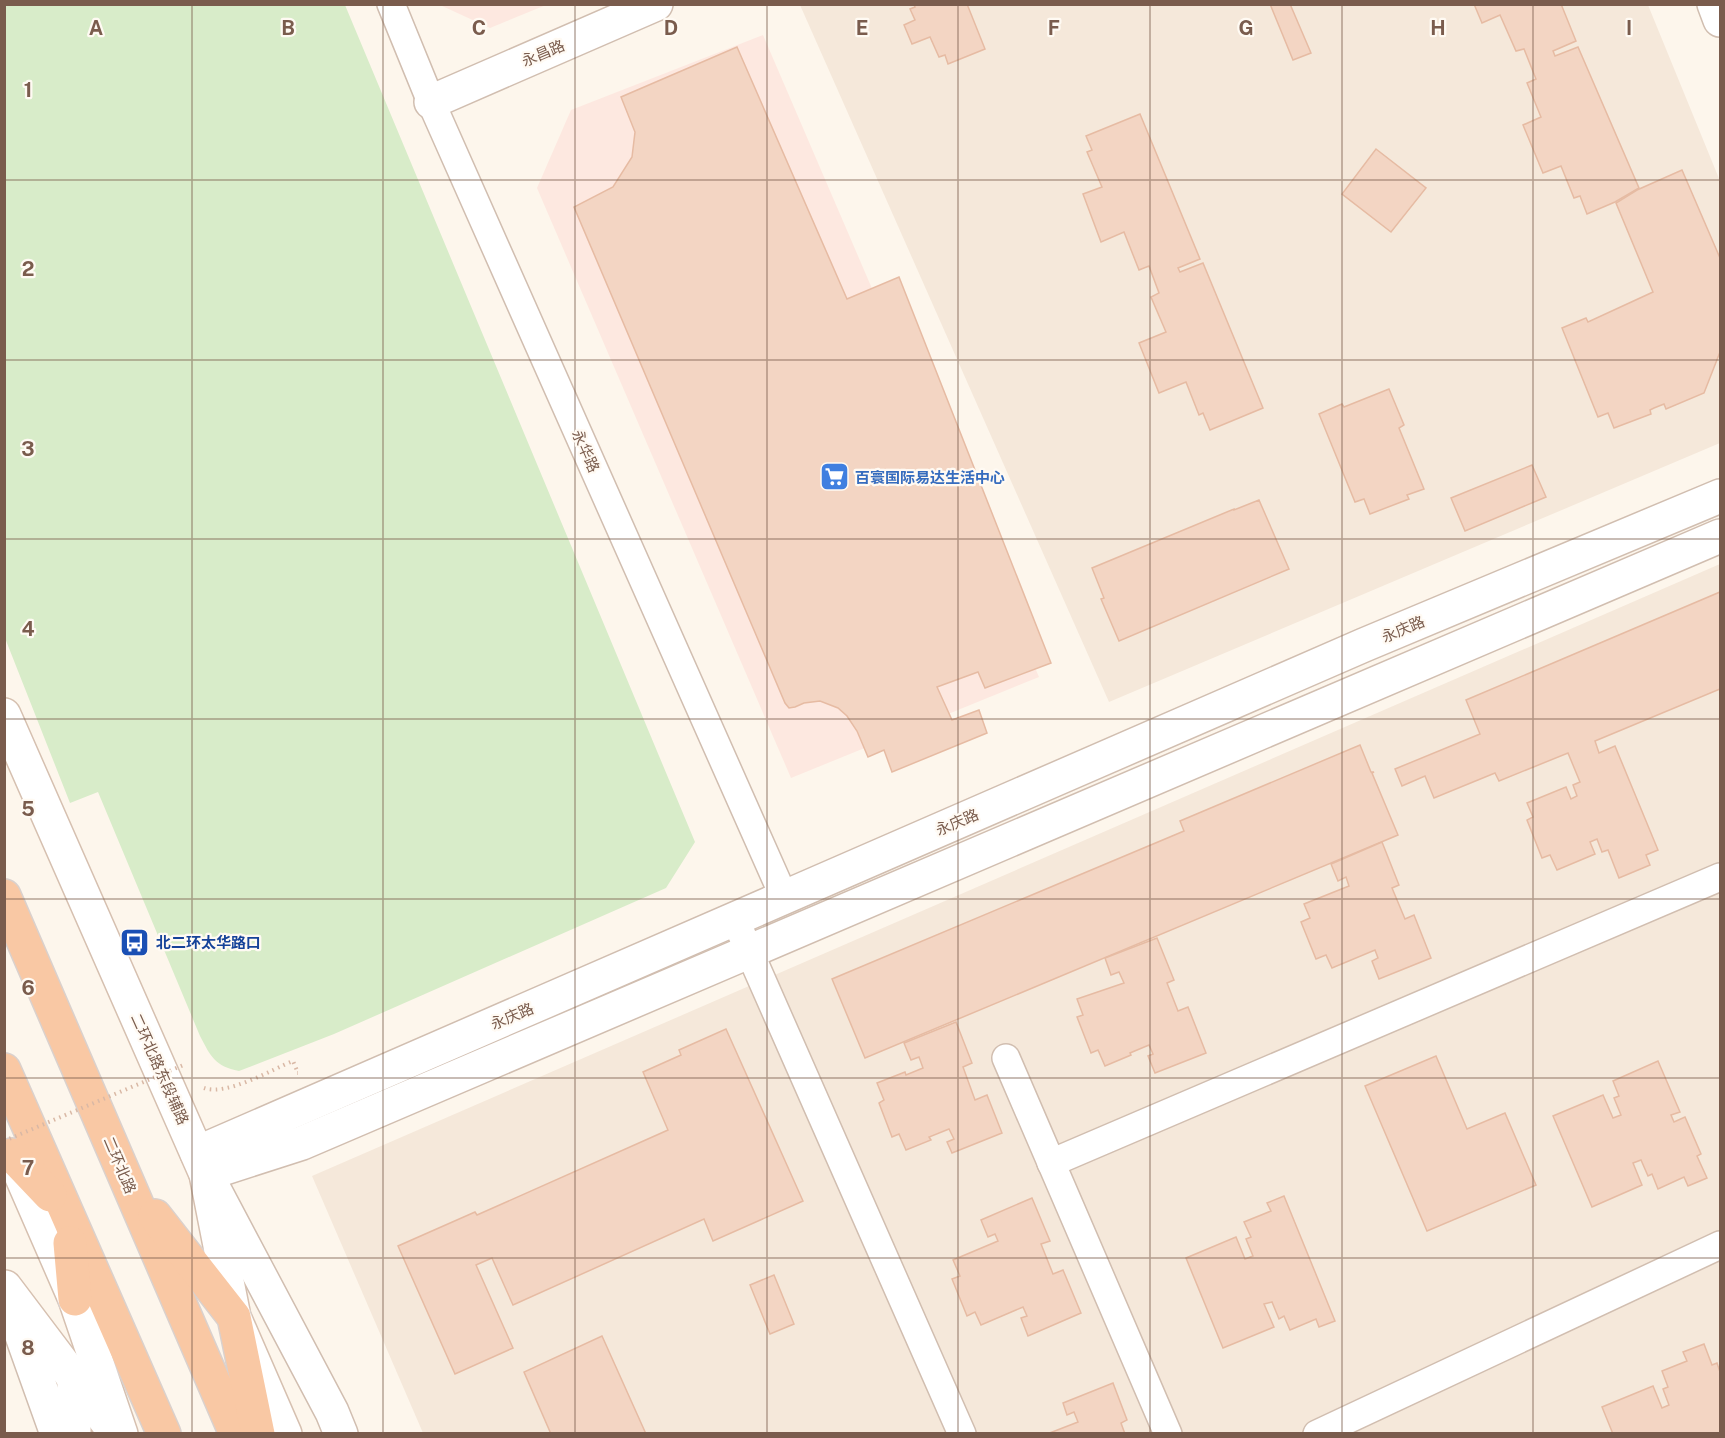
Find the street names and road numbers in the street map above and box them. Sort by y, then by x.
street label: 永昌路 [519,36,567,70]
street label: 永华路 [569,427,603,475]
street label: 永庆路 [1379,612,1427,646]
street label: 永庆路 [933,805,981,839]
street label: 永庆路 [488,999,536,1033]
street label: 二环北路东段辅路 [128,1011,192,1127]
street label: 二环北路 [100,1134,140,1196]

